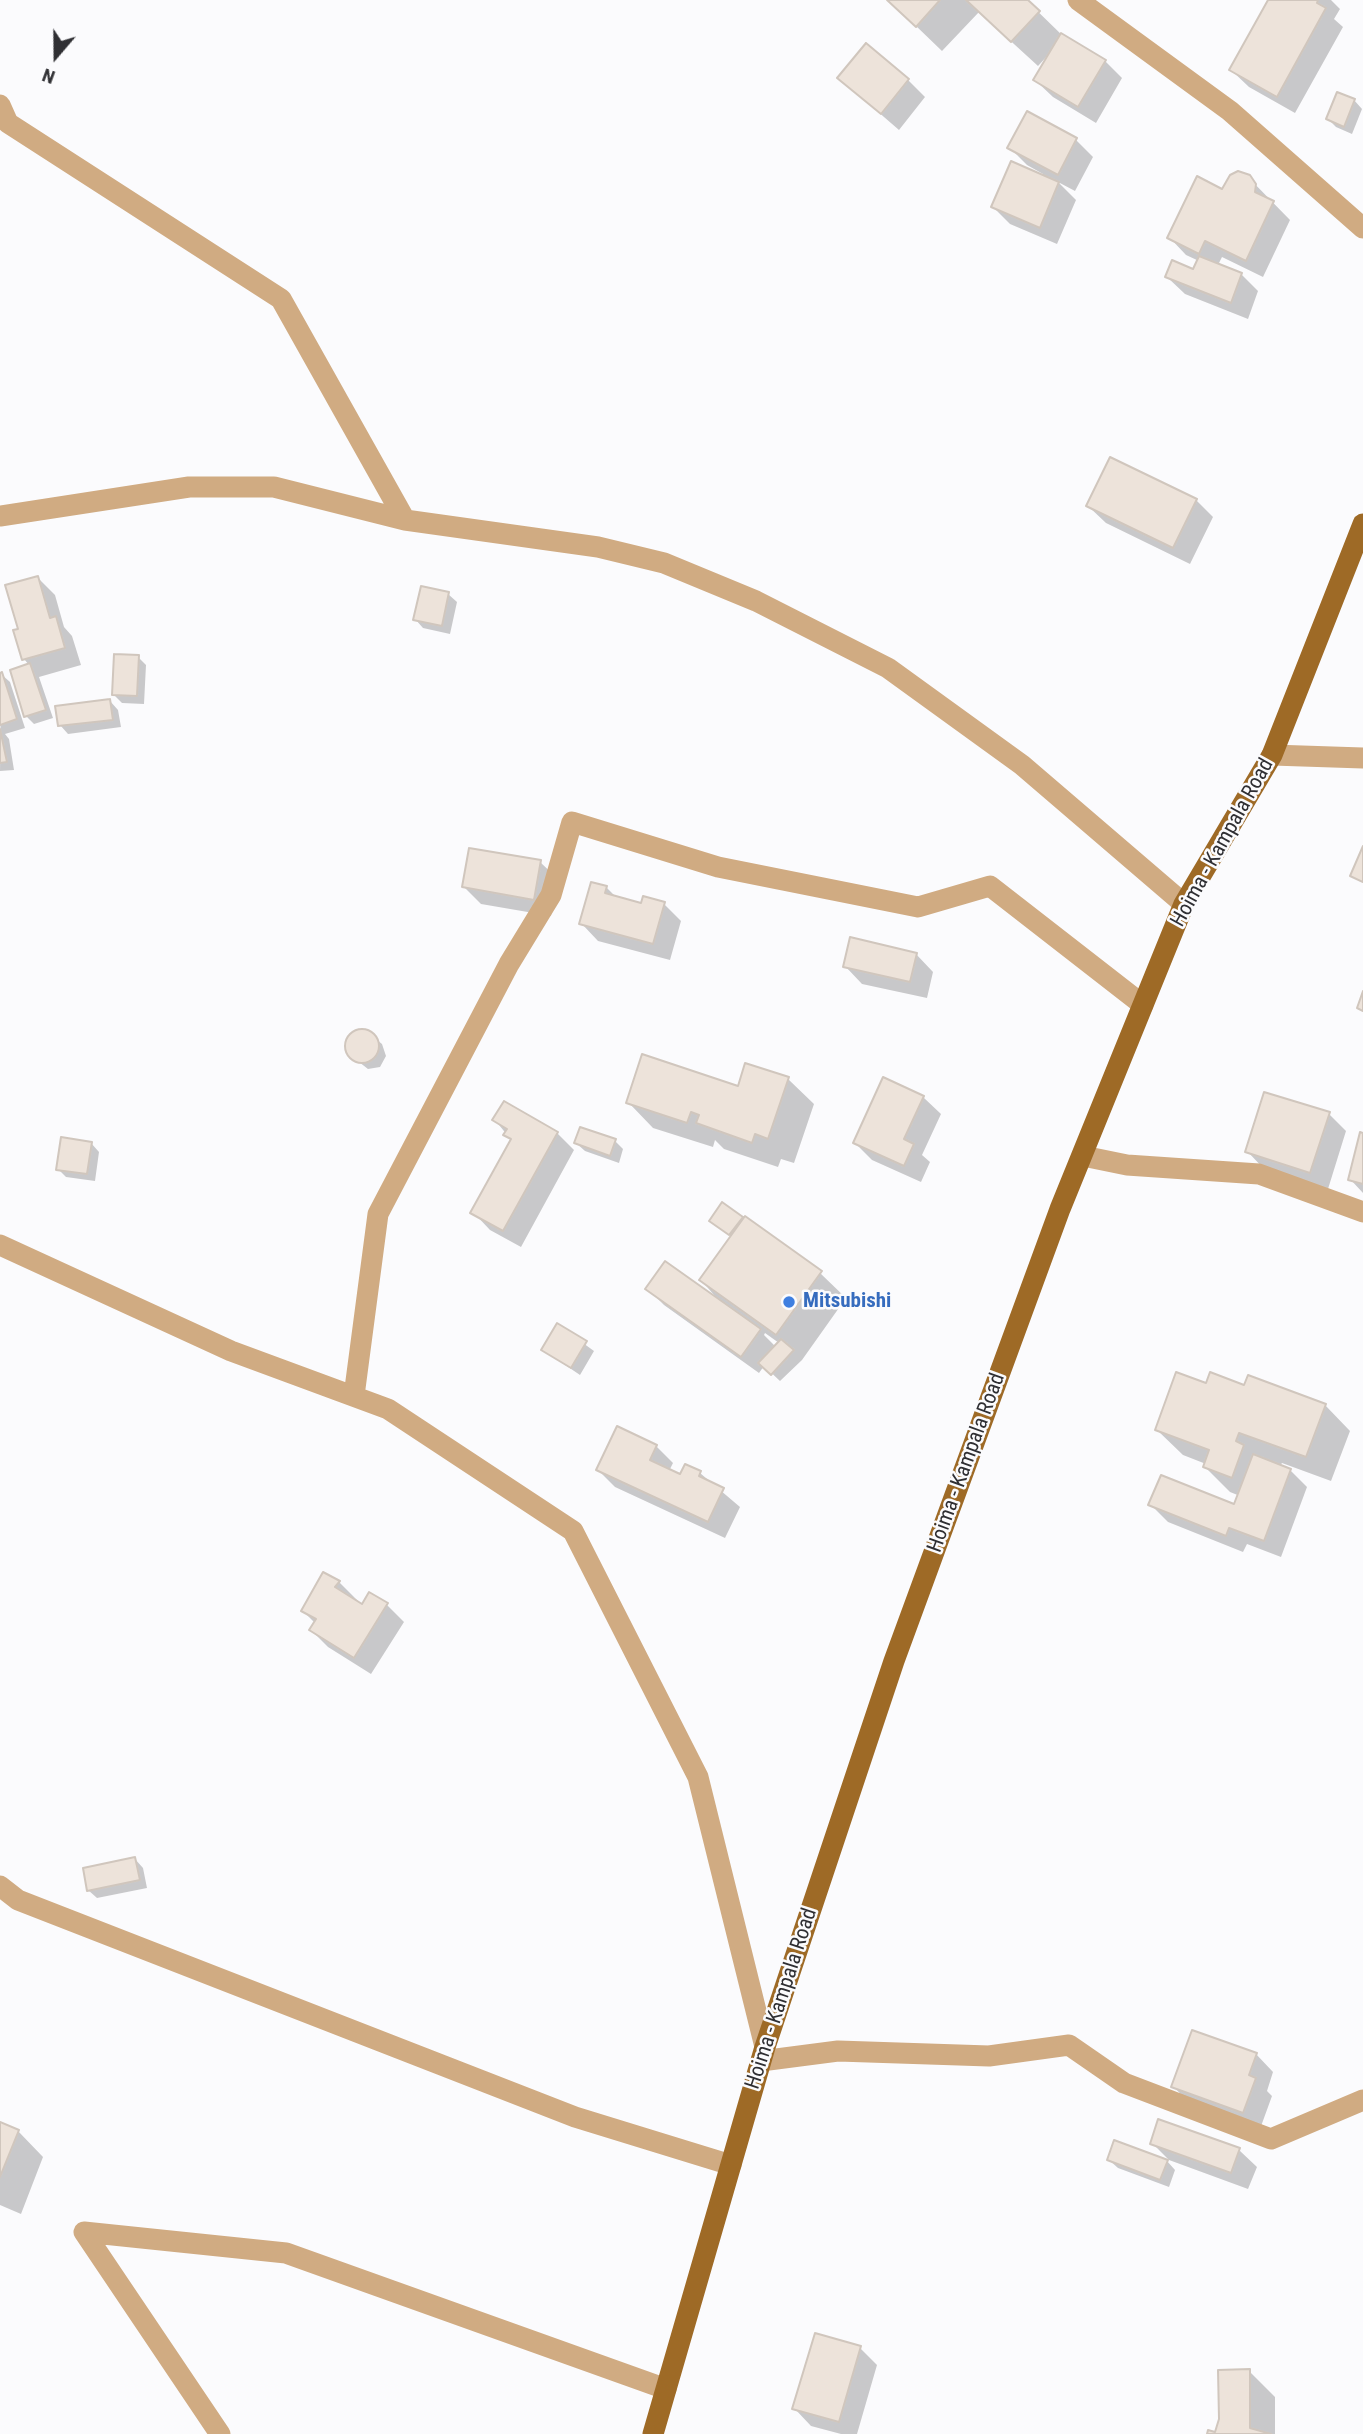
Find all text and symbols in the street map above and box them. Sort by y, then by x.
north arrow [21,21,91,91]
text: N [39,63,58,89]
street label: Hoima - Kampala Road [1166,754,1280,932]
place label: Mitsubishi [803,1289,891,1315]
marker: Mitsubishi [781,1294,797,1310]
street label: Hoima - Kampala Road [923,1370,1011,1556]
street label: Hoima - Kampala Road [741,1905,823,2093]

